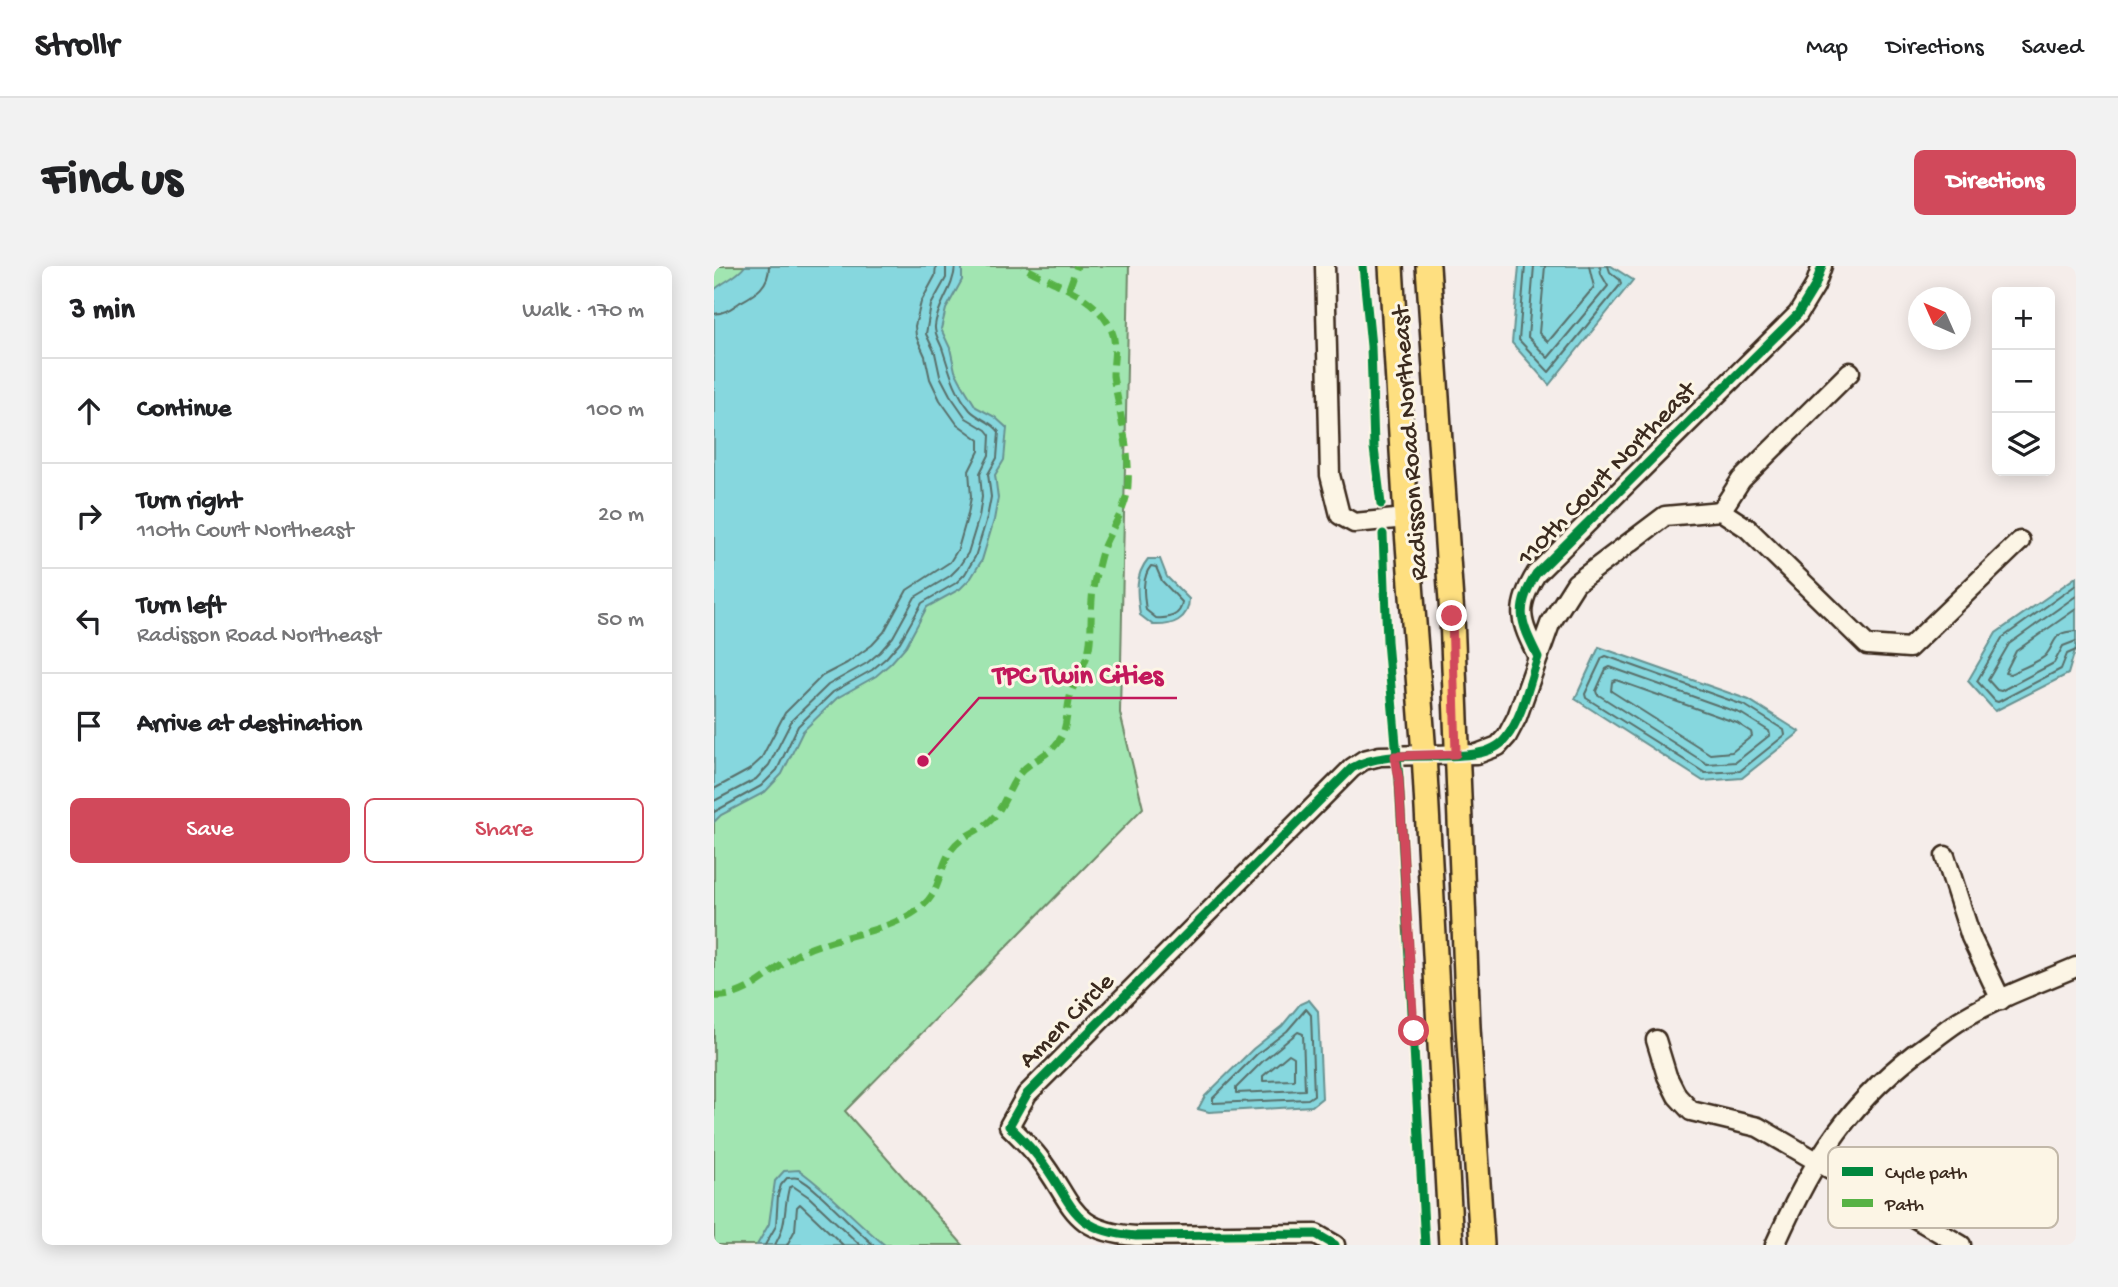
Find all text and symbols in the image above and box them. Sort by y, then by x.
text: Strollr [35,29,119,67]
text: Map [1806,34,1848,63]
text: Directions [1886,34,1984,63]
text: Saved [2022,34,2083,63]
button: Directions [1914,150,2076,215]
text: Find us [42,153,182,211]
north arrow [1908,287,1971,350]
map controls [1992,287,2055,476]
button: + [1992,287,2055,350]
text: 3 min [70,294,135,329]
text: Walk · 170 m [522,298,644,325]
street label: Radisson Road Northeast [1387,302,1437,581]
button: − [1992,350,2055,413]
street label: 110th Court Northeast [1511,375,1706,574]
icon: ahead [70,392,108,430]
text: Continue [137,395,231,426]
text: 100 m [587,397,644,424]
button: layers [1992,413,2055,476]
text: Turn right [137,487,241,518]
icon: right [70,497,108,535]
text: 20 m [598,502,644,529]
text: 110th Court Northeast [137,518,353,545]
text: Turn left [137,592,225,623]
route end [1436,600,1467,631]
icon: left [70,602,108,640]
text: 50 m [597,607,644,634]
text: Radisson Road Northeast [137,623,381,650]
callout: TPC Twin Cities [979,649,1177,698]
text: TPC Twin Cities [991,661,1165,694]
icon: arrive [70,707,108,745]
text: Arrive at destination [137,710,362,741]
button: Save [70,798,350,863]
button: Share [364,798,644,863]
street label: Amen Circle [1014,967,1123,1076]
route start [1398,1015,1429,1046]
legend [1828,1147,2058,1228]
text: Cycle path [1885,1163,1967,1186]
text: Path [1884,1195,1924,1218]

